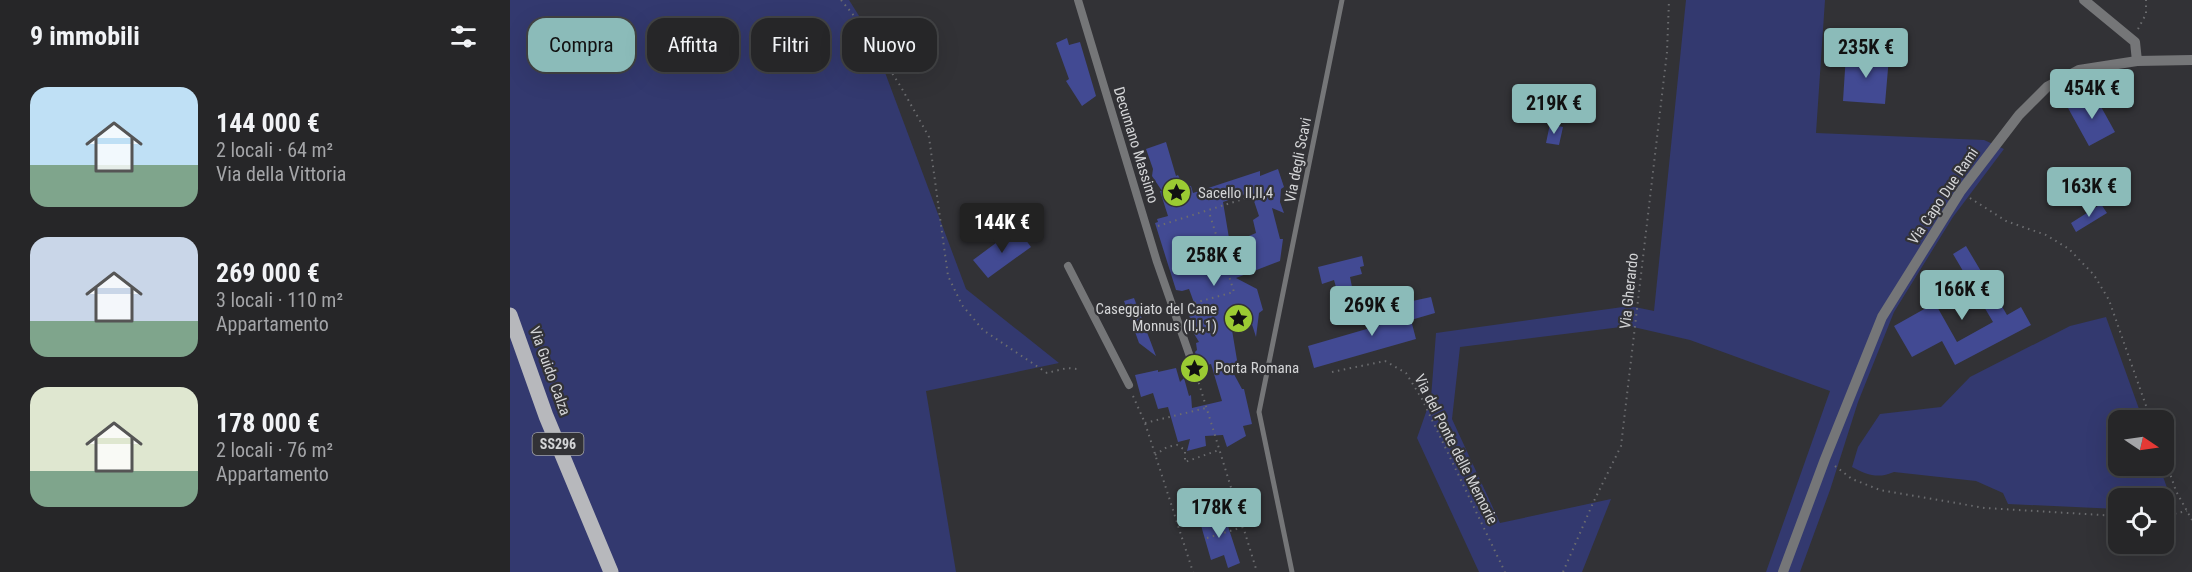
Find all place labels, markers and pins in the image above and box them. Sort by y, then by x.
pin: 235K € [1817,28,1915,79]
pin: 454K € [2043,69,2141,120]
pin: 219K € [1505,84,1603,135]
pin: 163K € [2040,167,2138,218]
place icon: Sacello II,II,4 [1161,177,1193,209]
place label: Sacello II,II,4 [1198,184,1273,202]
pin: 144K € [953,203,1051,254]
pin: 258K € [1165,236,1263,287]
pin: 166K € [1913,270,2011,321]
pin: 269K € [1323,286,1421,337]
place label: Caseggiato del Cane Monnus (II,I,1) [1095,300,1217,335]
place icon: Caseggiato del Cane Monnus (II,I,1) [1222,302,1254,334]
place icon: Porta Romana [1178,352,1210,384]
place label: Porta Romana [1215,359,1299,377]
pin: 178K € [1170,488,1268,539]

